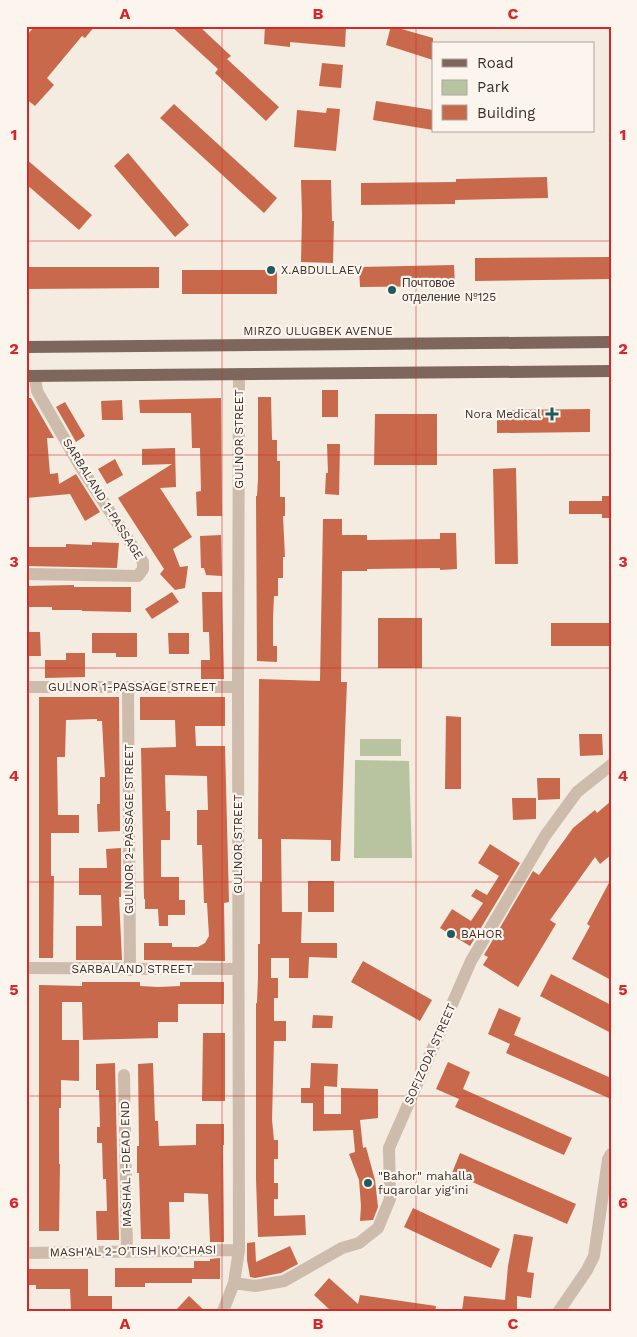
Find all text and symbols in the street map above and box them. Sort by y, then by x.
text: A [120,4,131,23]
text: B [313,4,324,23]
text: C [508,4,519,23]
legend [432,42,594,132]
text: Road [477,54,514,72]
text: Park [477,78,510,96]
text: Building [477,104,535,122]
text: 1 [11,125,17,144]
text: 1 [620,125,626,144]
place label: X.ABDULLAEV [281,263,362,277]
marker: X.ABDULLAEV [265,264,277,276]
place label: Почтовое отделение №125 [402,276,496,304]
marker: Почтовое отделение №125 [386,284,398,296]
street label: MIRZO ULUGBEK AVENUE [243,324,393,338]
text: 2 [9,339,19,358]
text: 2 [618,339,628,358]
street label: GULNOR STREET [232,389,246,489]
place label: Nora Medical [465,407,541,421]
marker: Nora Medical [545,407,559,421]
street label: SARBALAND 1-PASSAGE [60,436,146,562]
text: 3 [9,552,19,571]
text: 3 [618,552,628,571]
street label: GULNOR 1-PASSAGE STREET [48,680,216,694]
street label: GULNOR 2-PASSAGE STREET [122,744,136,914]
text: 4 [9,766,19,785]
text: 4 [618,766,628,785]
street label: GULNOR STREET [231,794,245,894]
place label: BAHOR [461,927,502,941]
marker: BAHOR [445,928,457,940]
street label: SARBALAND STREET [72,962,192,976]
text: 5 [9,980,19,999]
text: 5 [618,980,628,999]
street label: SOFIZODA STREET [401,1001,459,1107]
street label: MASHAL 1-DEAD END [118,1101,134,1227]
place label: "Bahor" mahalla fuqarolar yig‘ini [378,1169,473,1197]
marker: "Bahor" mahalla fuqarolar yig‘ini [362,1177,374,1189]
text: 6 [9,1193,19,1212]
text: 6 [618,1193,628,1212]
street label: MASH'AL 2-O'TISH KO'CHASI [50,1243,216,1259]
text: A [120,1314,131,1333]
text: B [313,1314,324,1333]
text: C [508,1314,519,1333]

